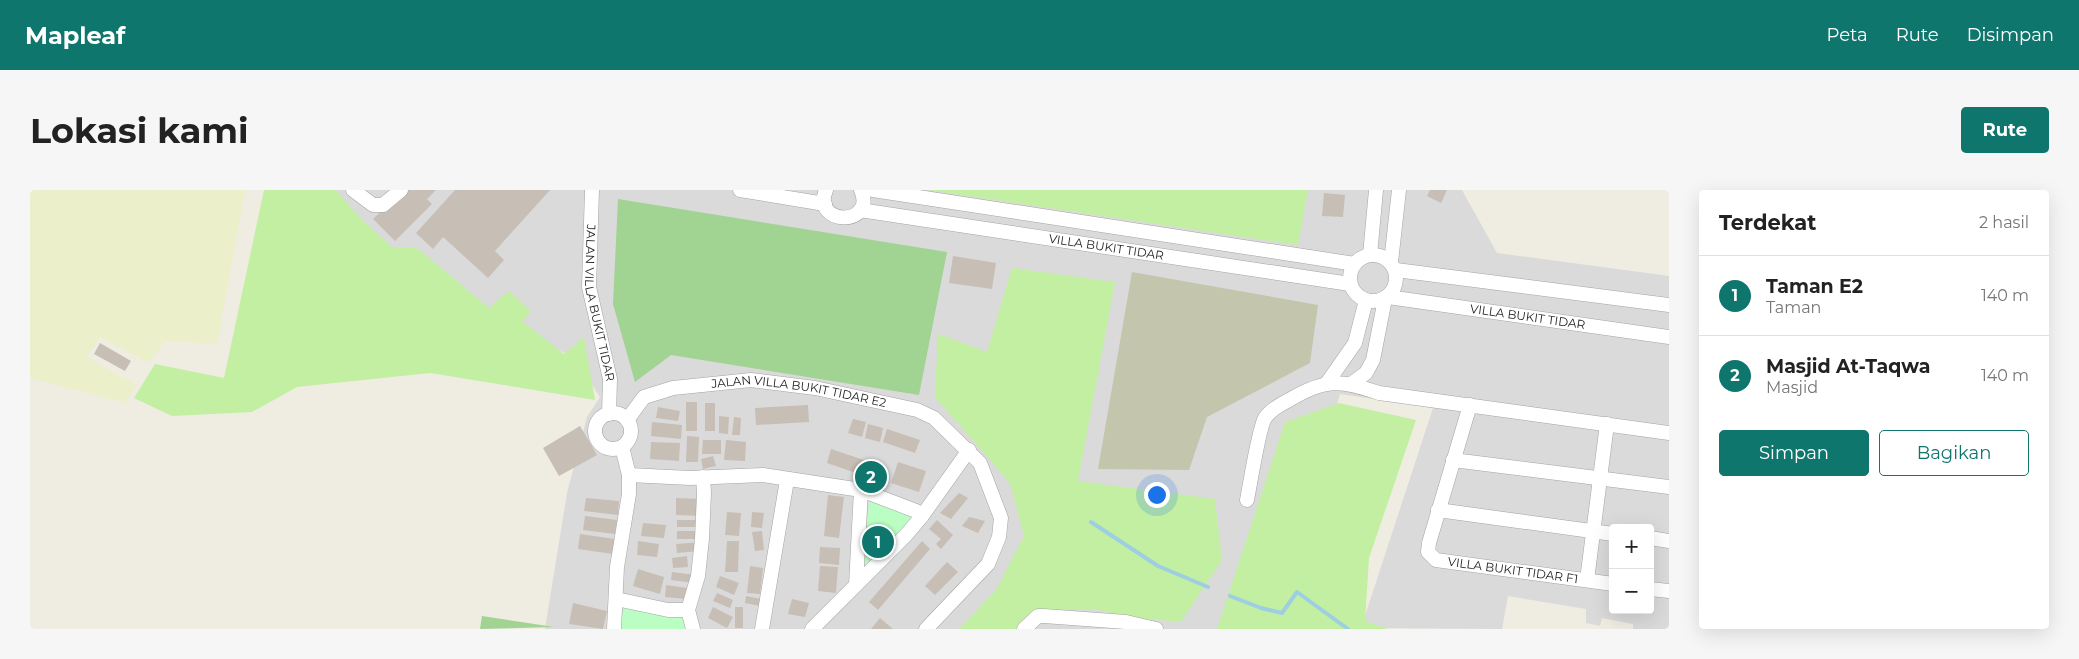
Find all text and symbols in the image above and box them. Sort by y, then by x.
text: Mapleaf [25,21,125,50]
text: Peta [1827,24,1868,46]
text: Rute [1896,24,1939,46]
text: Disimpan [1967,24,2054,46]
button: Rute [1961,107,2049,153]
text: Lokasi kami [30,109,249,152]
text: Terdekat [1719,210,1816,235]
text: 2 hasil [1979,213,2029,232]
street label: JALAN VILLA BUKIT TIDAR [582,223,618,383]
street label: VILLA BUKIT TIDAR [1048,231,1165,263]
text: Taman E2 [1766,275,1863,298]
text: 1 [1732,286,1738,305]
text: 140 m [1981,286,2029,305]
text: Taman [1766,298,1821,317]
street label: VILLA BUKIT TIDAR [1469,301,1587,332]
text: Masjid At-Taqwa [1766,355,1930,378]
text: 2 [1730,366,1740,385]
text: 140 m [1981,366,2029,385]
street label: JALAN VILLA BUKIT TIDAR E2 [709,372,888,410]
text: Masjid [1766,378,1818,397]
button: Simpan [1719,430,1869,476]
button: Bagikan [1879,430,2029,476]
pin: 2 [855,458,887,496]
your location [1144,482,1170,508]
pin: 1 [862,523,894,561]
map controls [1609,524,1654,614]
button: + [1609,524,1654,569]
street label: VILLA BUKIT TIDAR F1 [1447,554,1579,586]
button: − [1609,569,1654,614]

